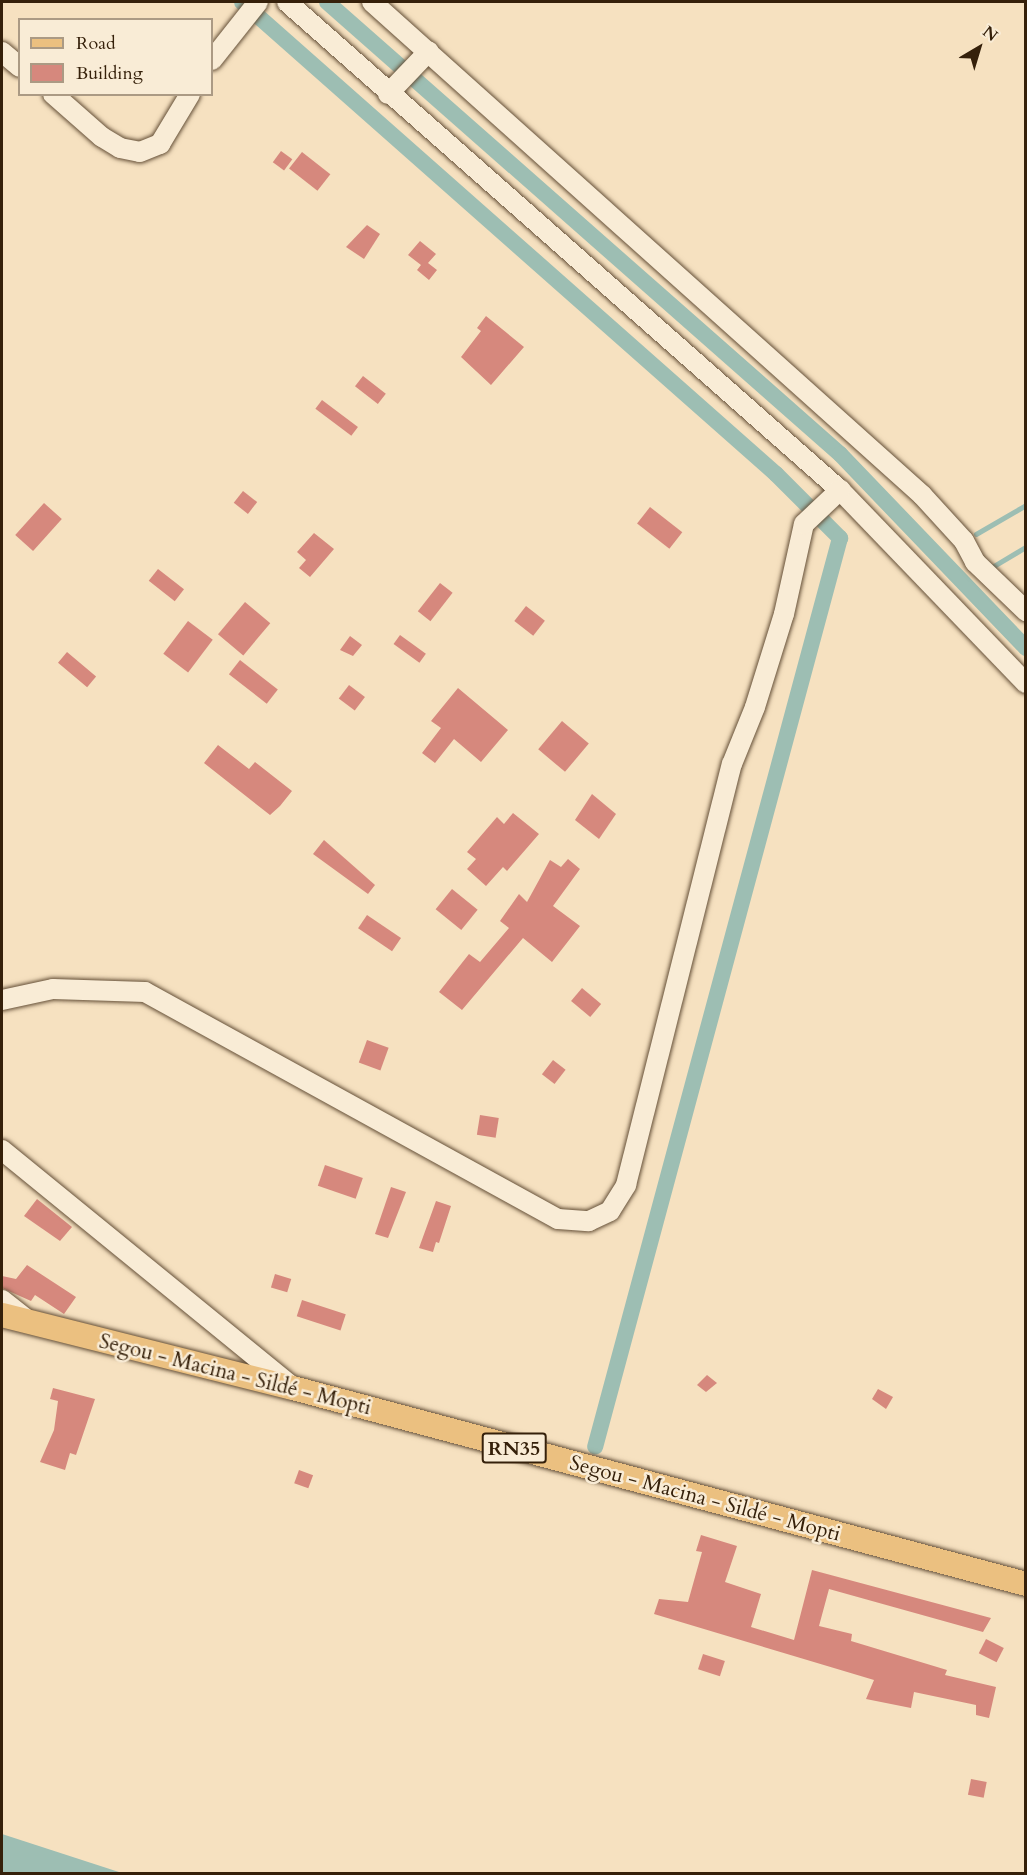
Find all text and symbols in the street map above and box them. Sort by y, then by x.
legend [18,18,213,96]
north arrow [949,18,1009,78]
text: N [978,21,1002,47]
text: Road [76,31,116,56]
text: Building [76,61,143,86]
street label: Segou - Macina - Sildé - Mopti [96,1329,374,1421]
road number: RN35 [481,1431,547,1465]
street label: Segou - Macina - Sildé - Mopti [567,1451,843,1547]

